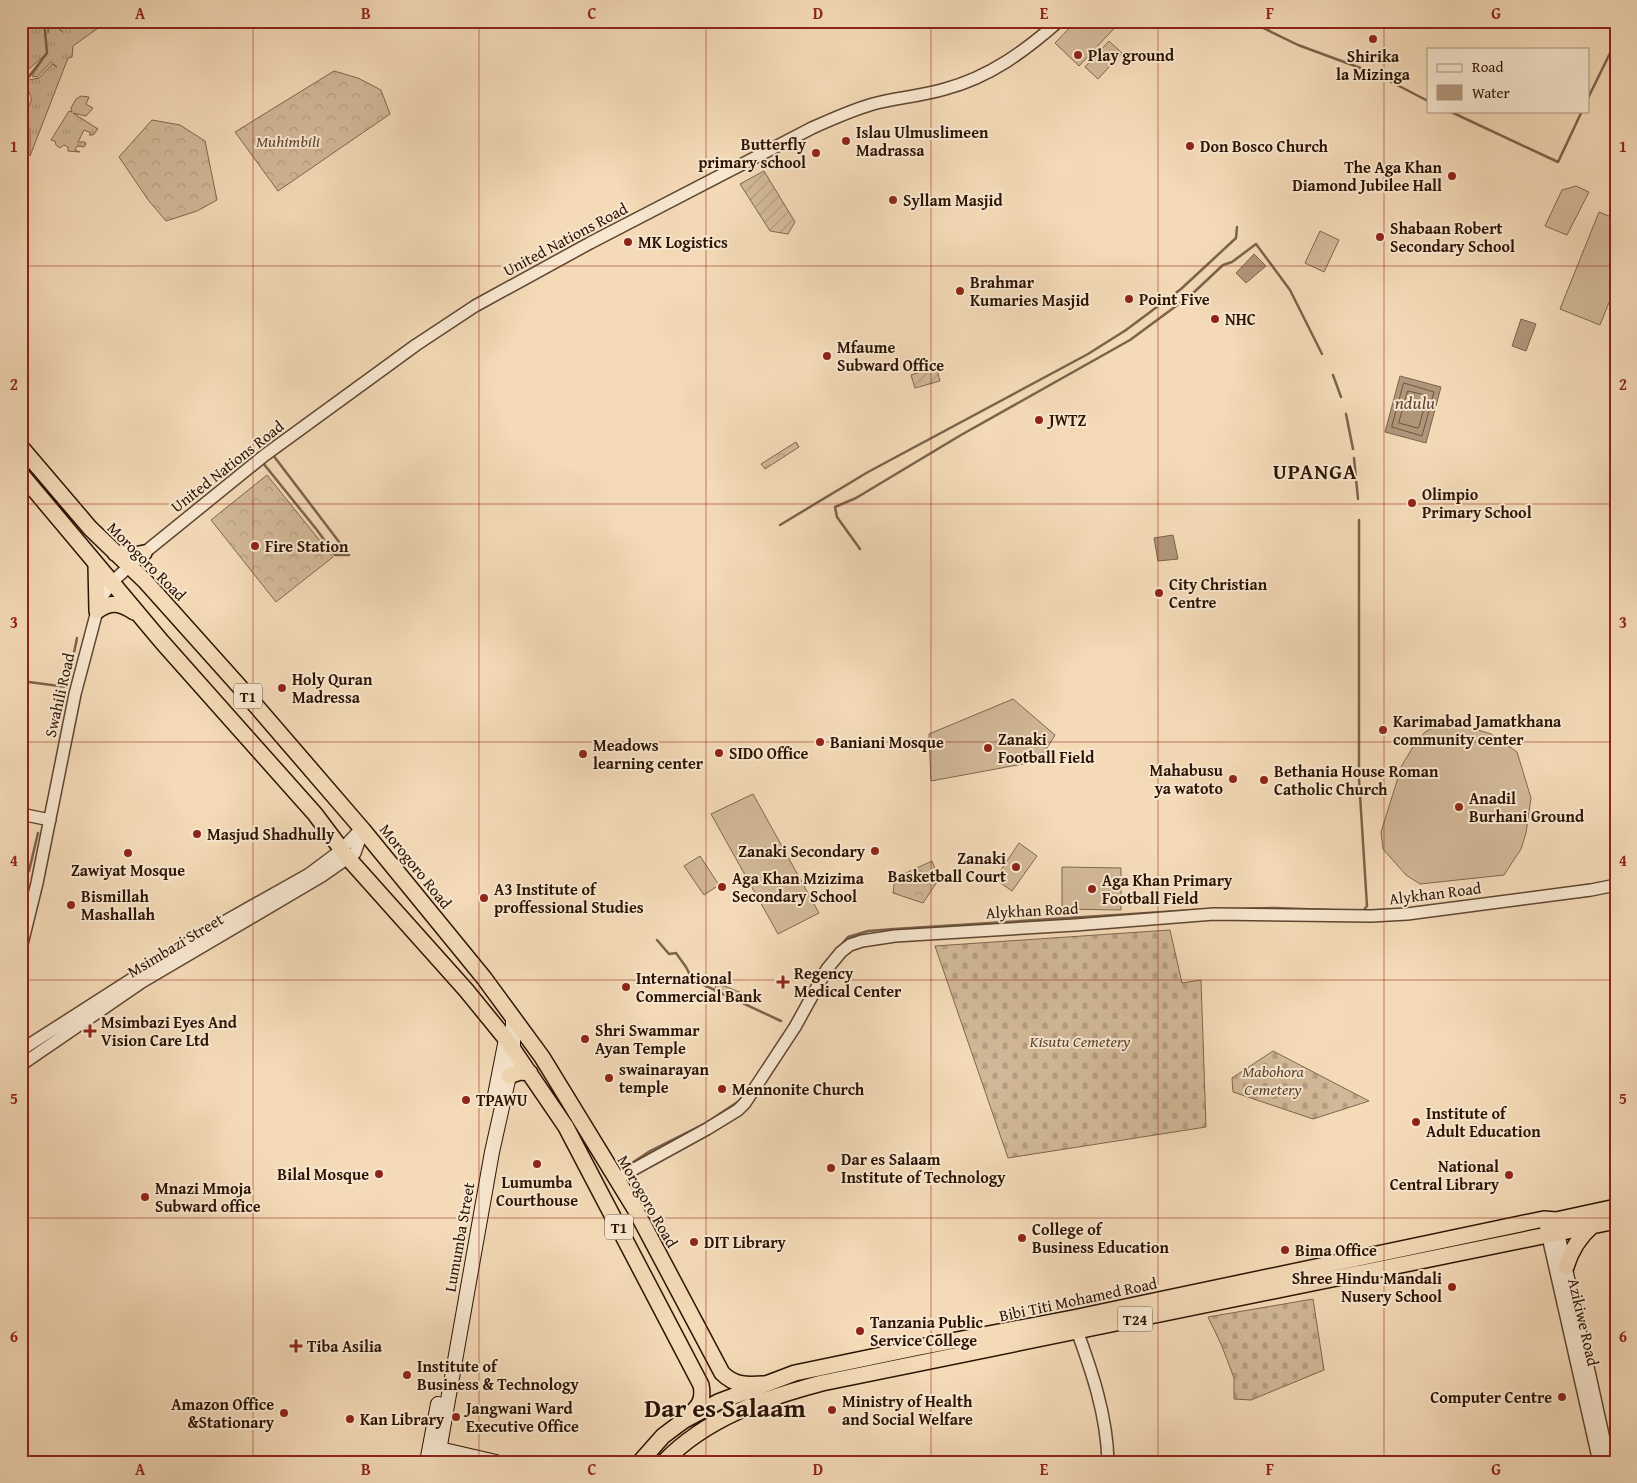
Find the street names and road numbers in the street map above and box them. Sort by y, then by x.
street label: United Nations Road [498,196,632,282]
street label: United Nations Road [165,414,289,518]
street label: Morogoro Road [102,516,192,606]
street label: Swahili Road [38,650,80,740]
road number: T1 [234,684,262,708]
street label: Morogoro Road [374,818,458,914]
street label: Alykhan Road [1387,875,1483,911]
street label: Alykhan Road [985,896,1079,924]
street label: Msimbazi Street [122,907,228,983]
street label: Morogoro Road [612,1150,684,1252]
street label: Lumumba Street [438,1180,481,1294]
road number: T1 [605,1214,633,1240]
street label: Bibi Titi Mohamed Road [997,1270,1160,1327]
street label: Azikiwe Road [1562,1276,1606,1369]
road number: T24 [1118,1306,1152,1332]

